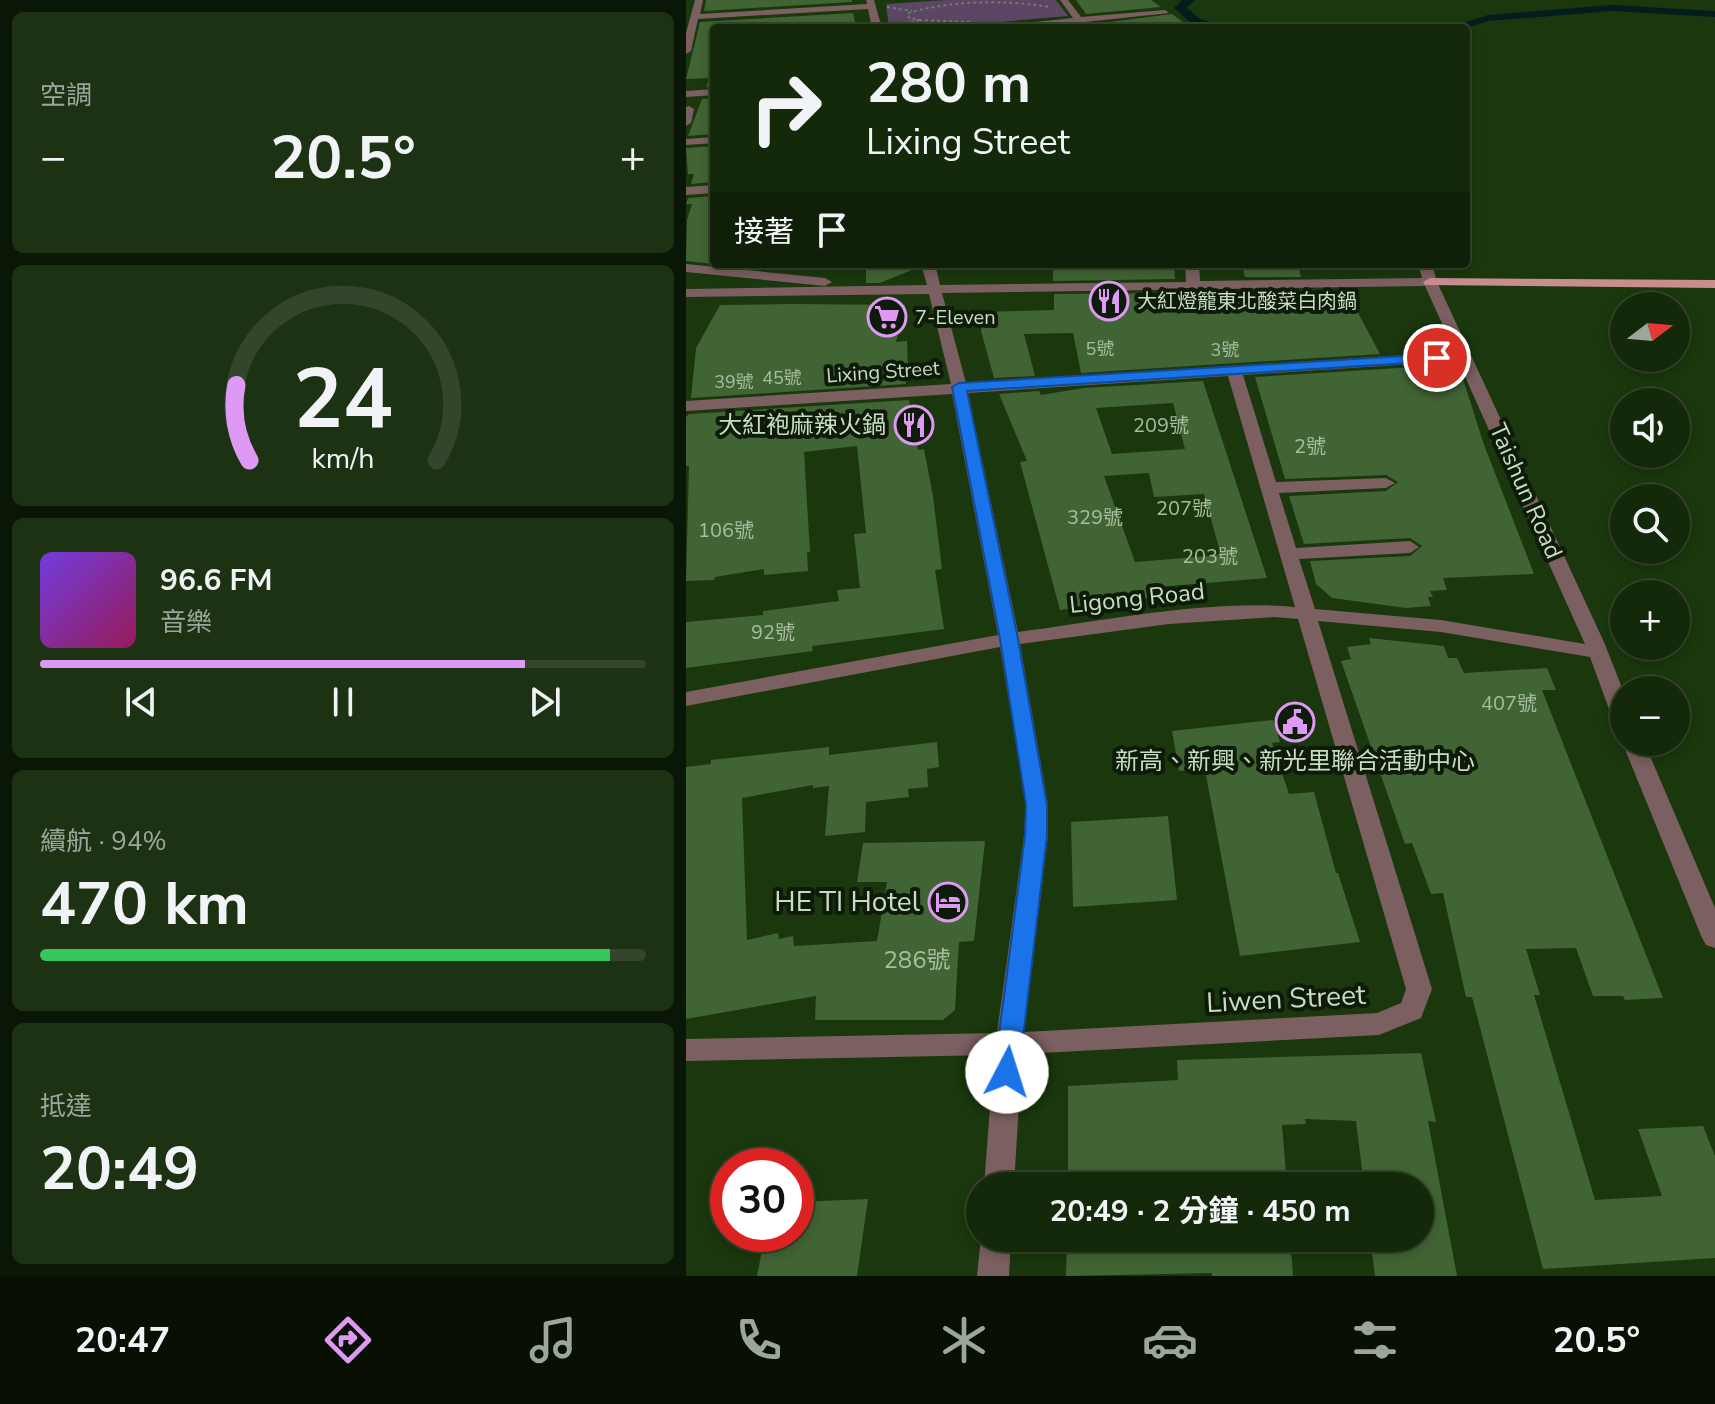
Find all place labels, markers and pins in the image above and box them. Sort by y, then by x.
restaurant icon: 大紅燈籠東北酸菜白肉鍋 [1088,280,1130,322]
place label: 大紅燈籠東北酸菜白肉鍋 [1137,288,1357,315]
supermarket icon: 7-Eleven [866,296,908,338]
place label: 7-Eleven [915,304,996,331]
pin [1403,324,1471,392]
restaurant icon: 大紅袍麻辣火鍋 [893,404,935,446]
place label: 大紅袍麻辣火鍋 [718,409,886,441]
public building icon: 新高、新興、新光里聯合活動中心 [1274,701,1316,743]
place label: 新高、新興、新光里聯合活動中心 [1115,745,1475,777]
hotel icon: HE TI Hotel [927,881,969,923]
place label: HE TI Hotel [774,883,921,921]

